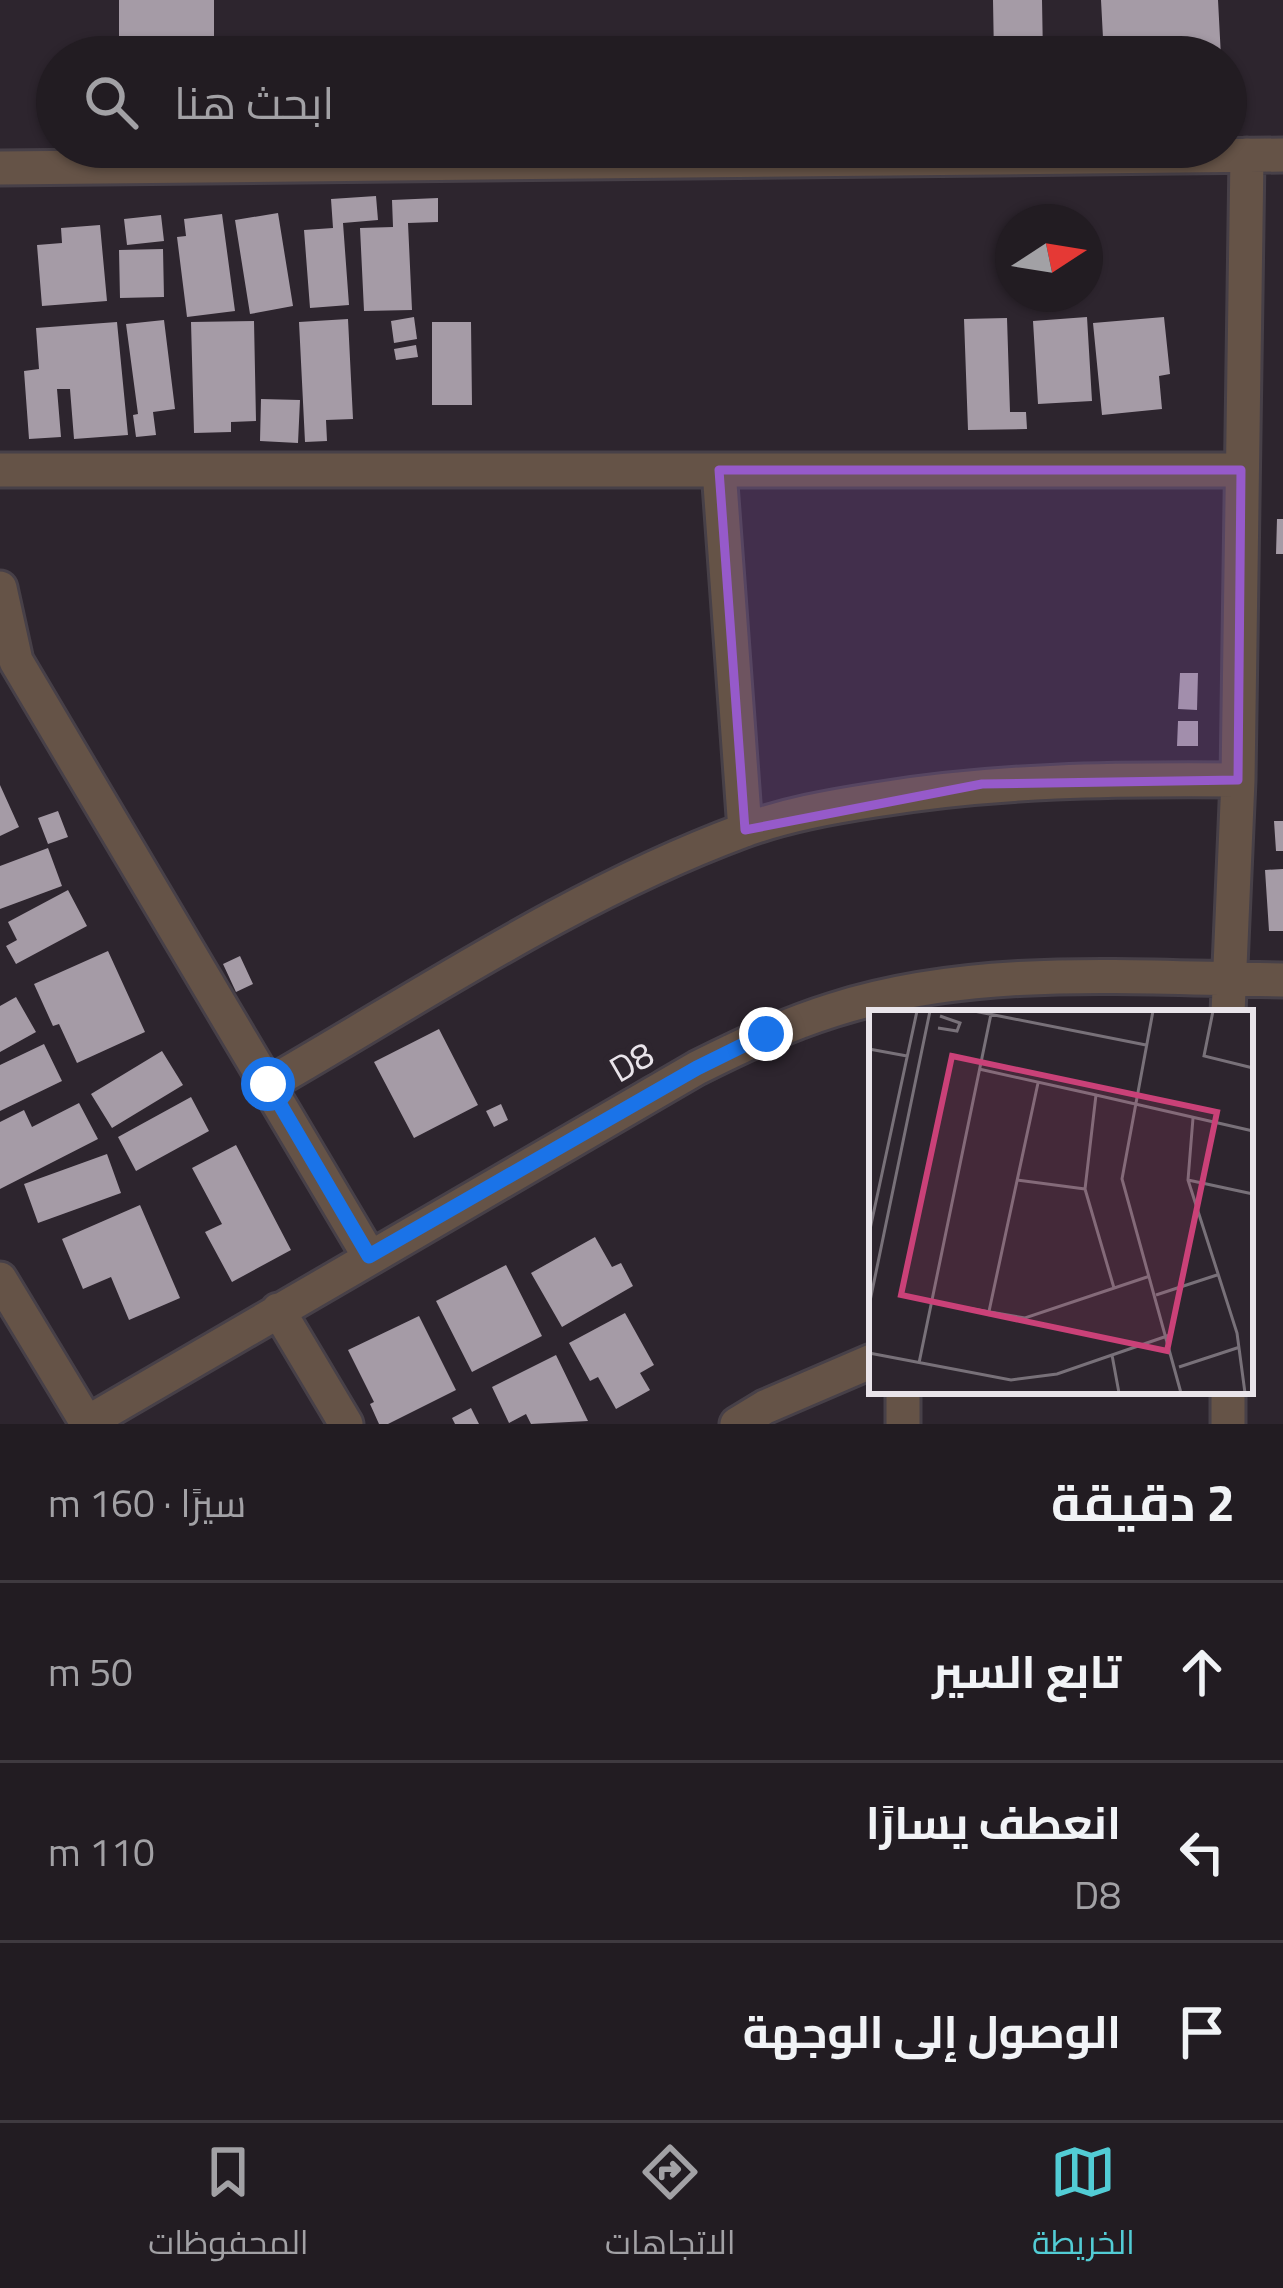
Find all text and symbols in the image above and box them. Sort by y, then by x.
search box [36,36,1247,168]
text: ابحث هنا [174,68,334,136]
icon: search [78,69,144,135]
north arrow [995,204,1103,312]
route end [739,1007,793,1061]
inset map [869,1010,1253,1394]
street label: D8 [598,1026,664,1096]
route start [241,1057,295,1111]
text: 2 دقيقة [1051,1463,1235,1541]
text: سيرًا · 160 m [48,1473,246,1532]
text: تابع السير [932,1637,1121,1705]
icon: ahead [1169,1639,1235,1705]
text: 50 m [48,1642,133,1701]
text: انعطف يسارًا [866,1788,1121,1856]
icon: left [1169,1819,1235,1885]
text: 110 m [48,1822,155,1881]
text: D8 [1074,1865,1121,1924]
text: الوصول إلى الوجهة [743,1997,1121,2065]
icon: arrive [1169,1999,1235,2065]
tab: المحفوظات [148,2139,309,2273]
tab: الاتجاهات [605,2139,736,2273]
tab: الخريطة [1032,2139,1135,2273]

